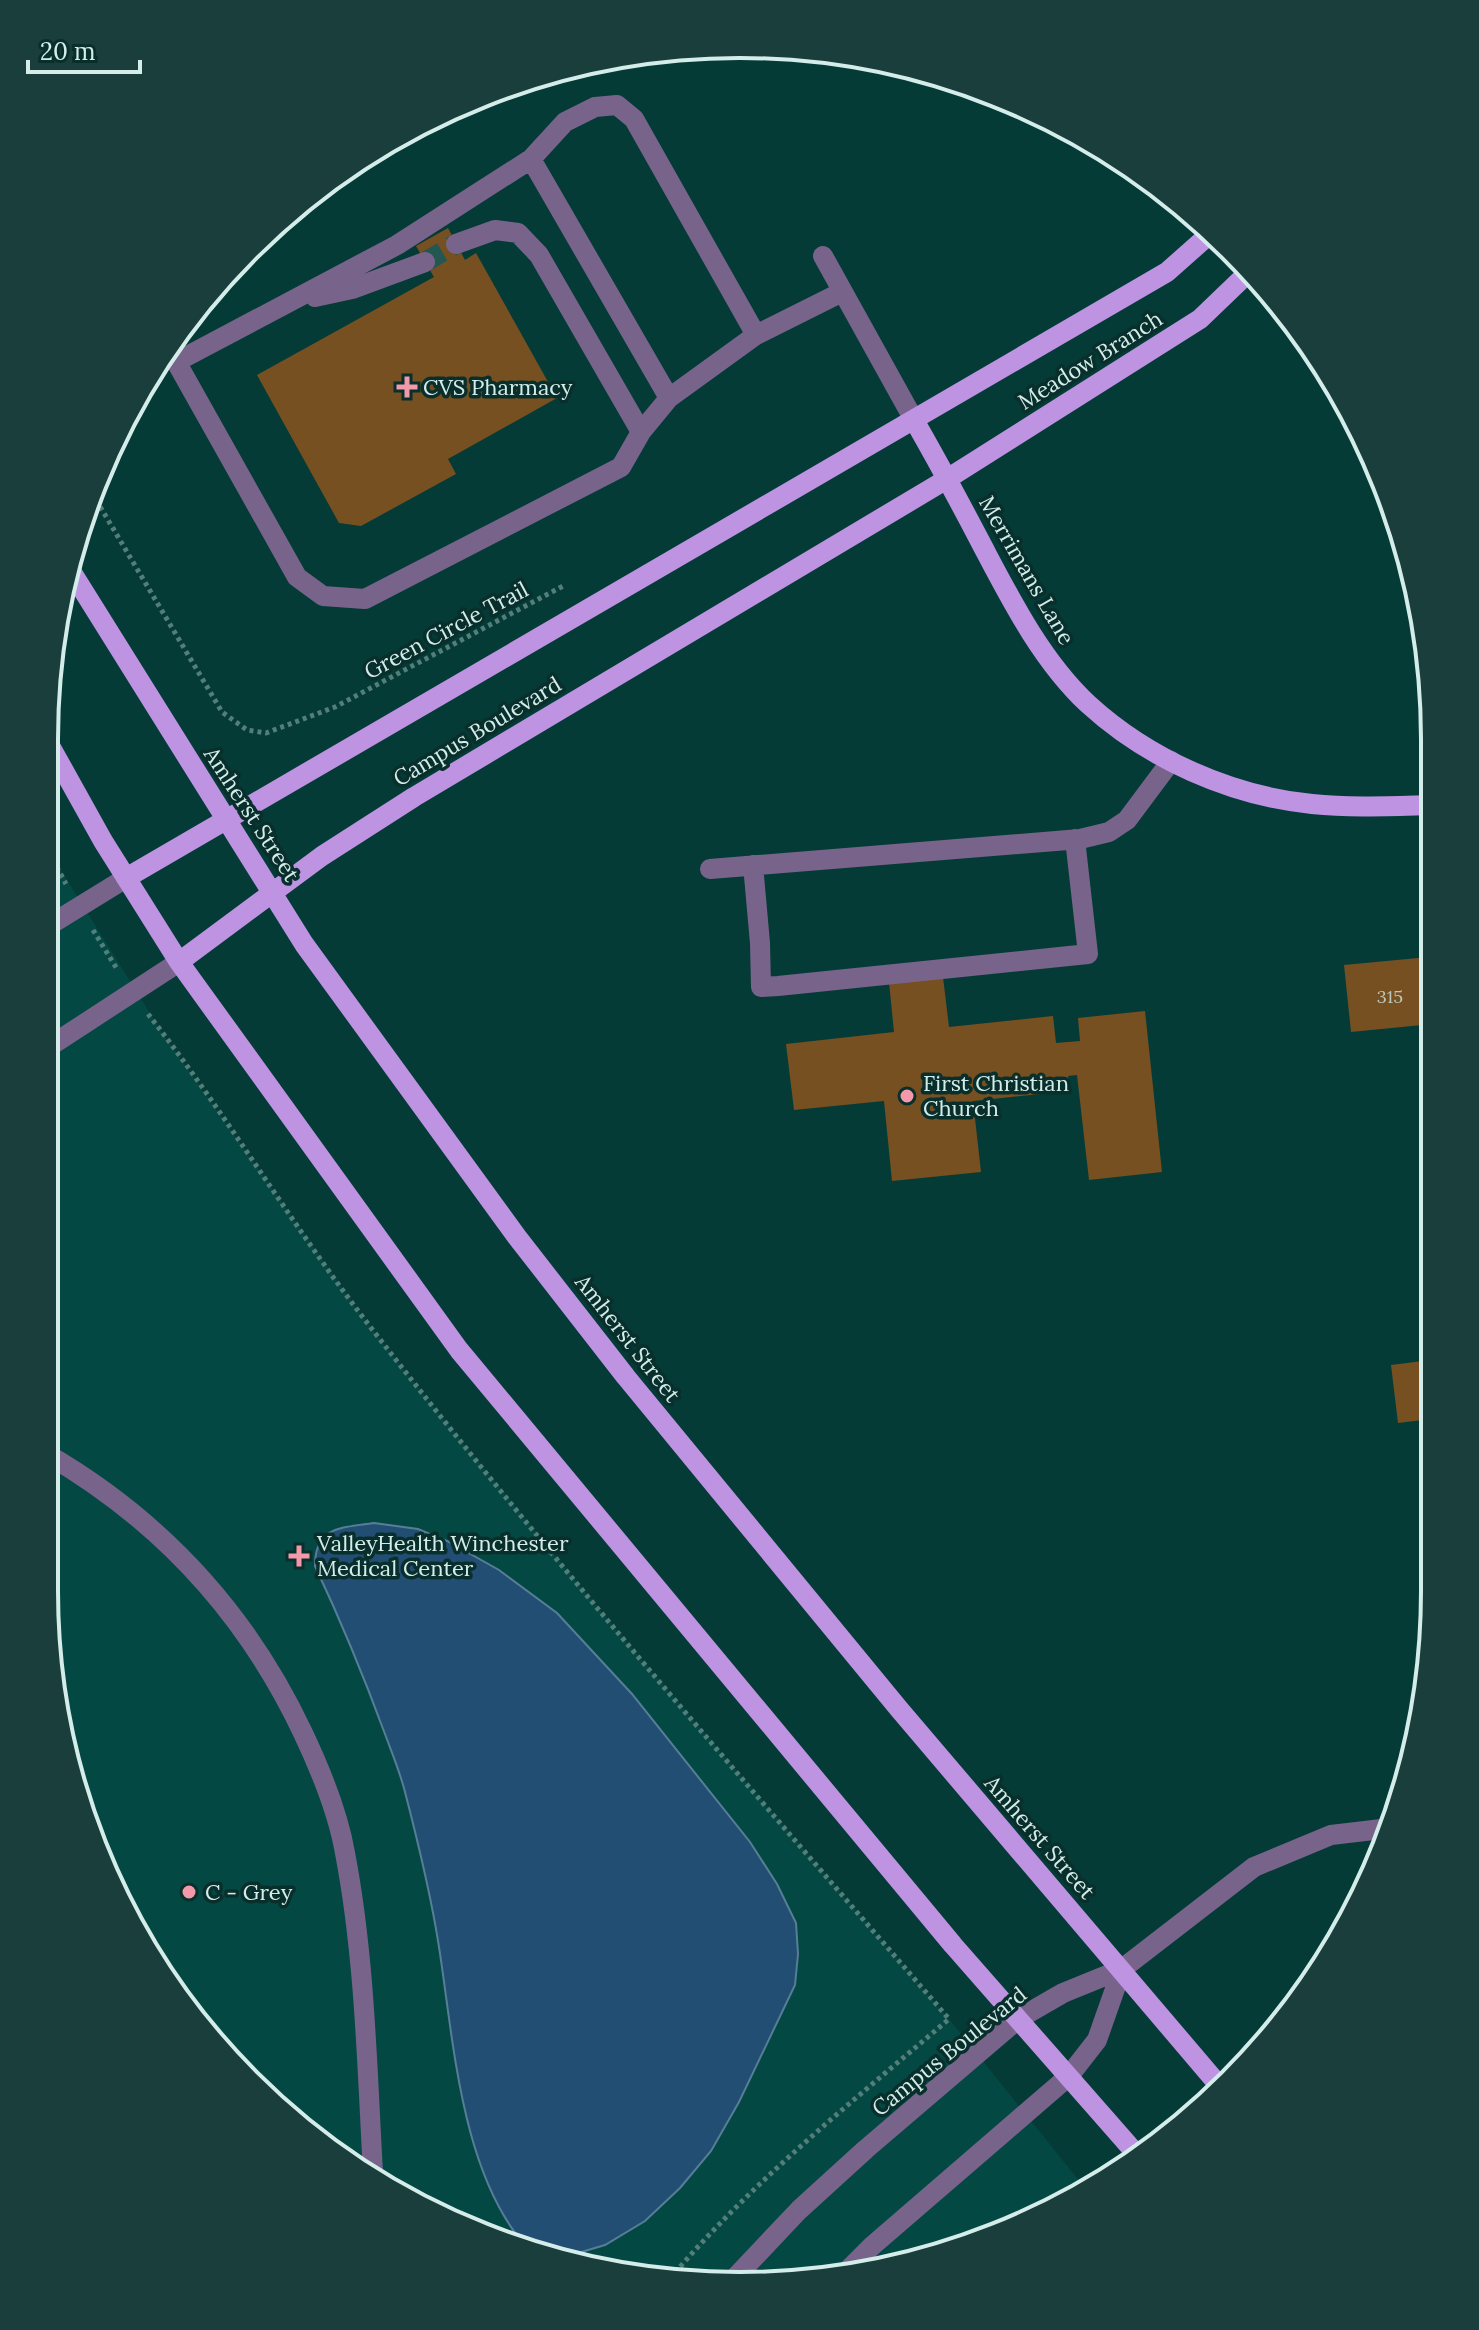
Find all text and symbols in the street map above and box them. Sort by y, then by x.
scale bar [28,24,140,74]
text: 20 m [40,36,96,67]
street label: Meadow Branch [1013,304,1167,416]
place label: CVS Pharmacy [423,373,573,401]
marker: CVS Pharmacy [398,378,416,396]
street label: Merrimans Lane [973,491,1081,650]
street label: Green Circle Trail [359,575,533,685]
street label: Campus Boulevard [388,670,566,792]
street label: Amherst Street [198,741,306,887]
house number: 315 [1377,985,1403,1008]
place label: First Christian Church [923,1069,1069,1122]
marker: First Christian Church [898,1087,916,1105]
street label: Amherst Street [569,1268,687,1408]
place label: ValleyHealth Winchester Medical Center [316,1529,569,1582]
marker: ValleyHealth Winchester Medical Center [288,1545,310,1567]
street label: Amherst Street [978,1769,1102,1905]
place label: C - Grey [205,1878,293,1906]
marker: C - Grey [180,1883,198,1901]
street label: Campus Boulevard [866,1980,1032,2122]

